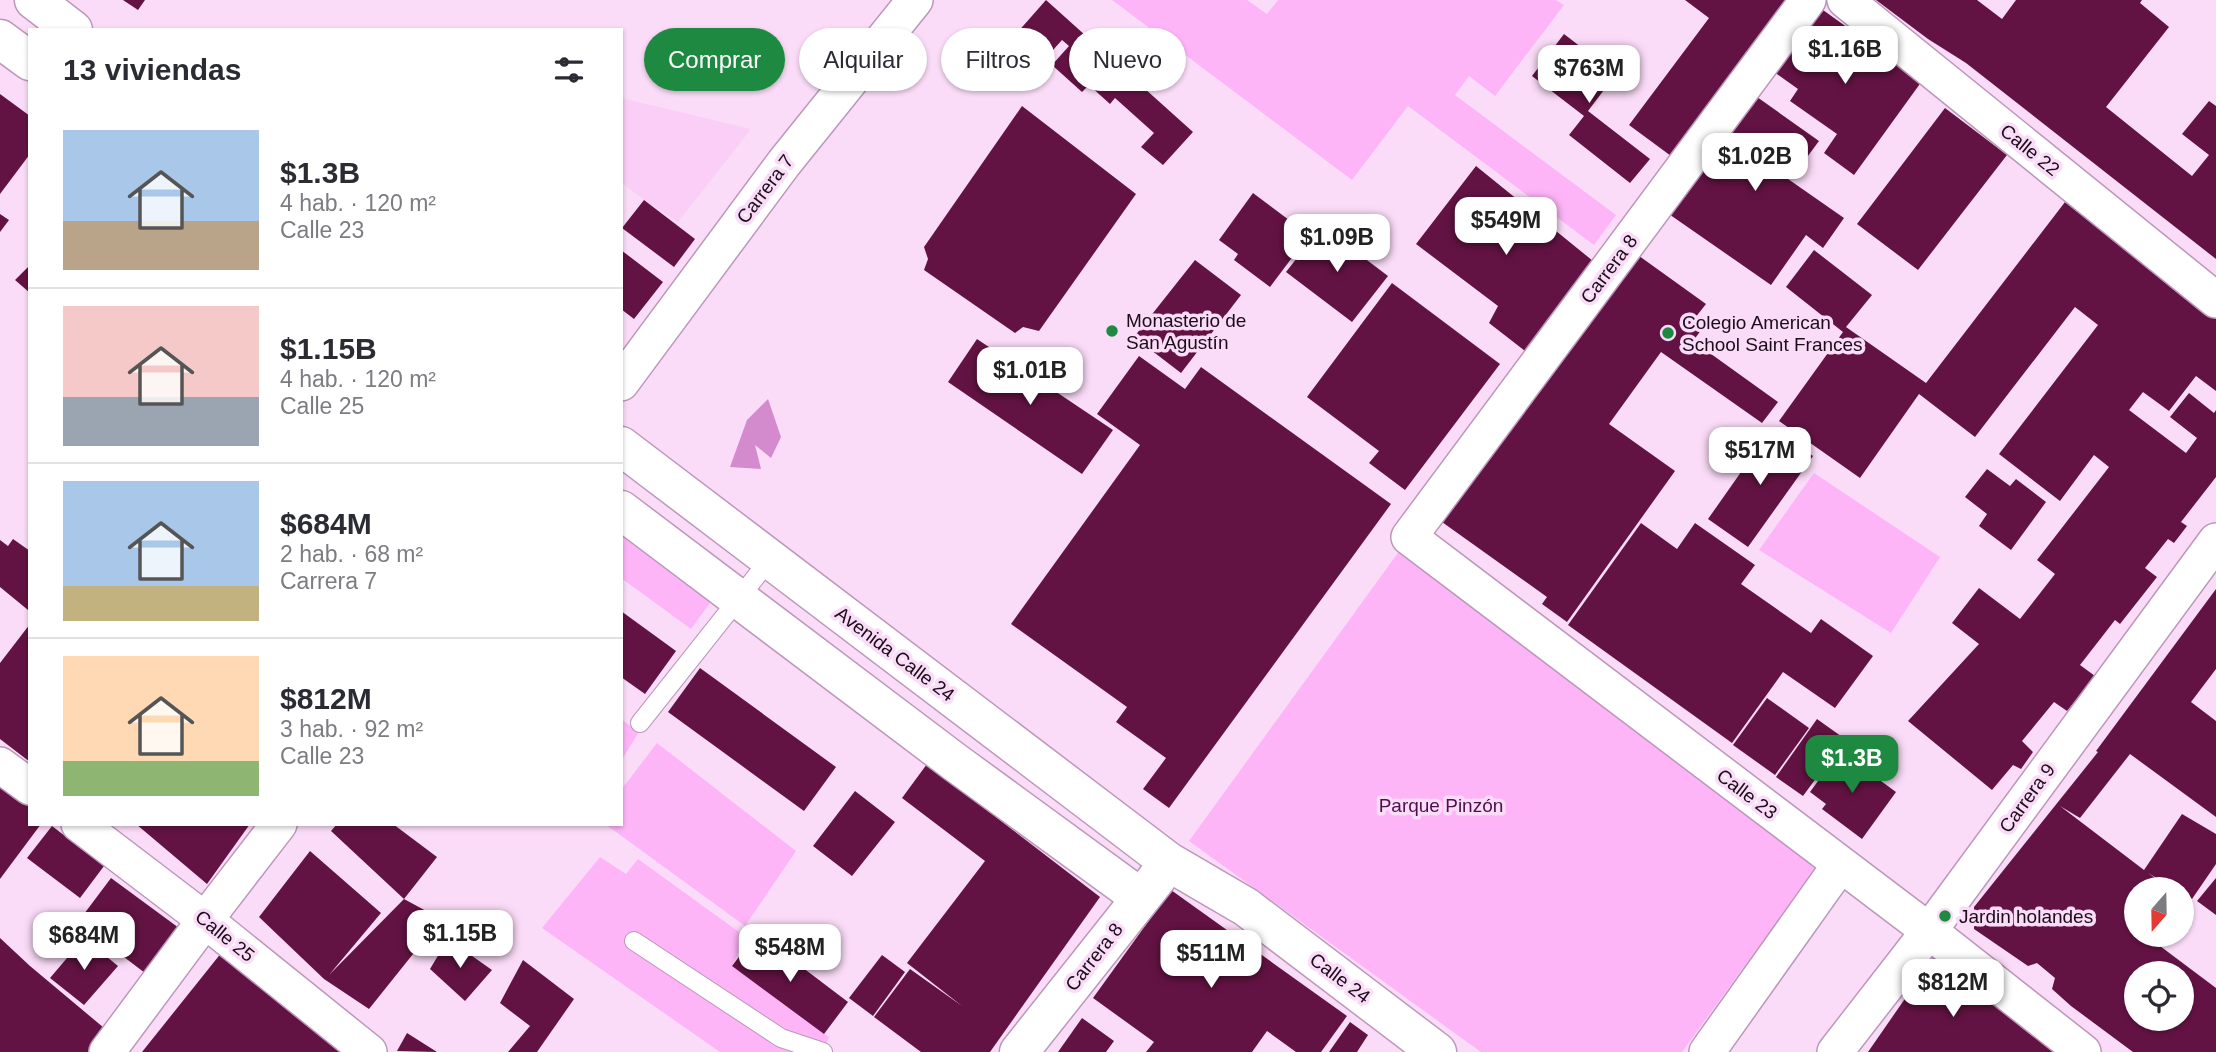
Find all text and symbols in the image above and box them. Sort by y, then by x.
pin: $1.16B [1788,27,1902,86]
chip: Comprar [644,28,785,91]
chip: Alquilar [799,28,927,91]
chip: Filtros [941,28,1055,91]
chip: Nuevo [1069,28,1186,91]
text: $1.16B [1808,36,1882,62]
pin: $763M [1540,46,1638,105]
icon: filters [550,51,588,89]
text: 13 viviendas [63,53,241,86]
text: $763M [1554,55,1624,81]
street label: Calle 22 [1996,120,2064,180]
pin: $1.02B [1698,134,1812,193]
text: $1.02B [1718,143,1792,169]
street label: Carrera 7 [732,151,798,227]
text: $1.3B [280,156,360,189]
icon: home [119,158,203,242]
text: 4 hab. · 120 m² [280,190,436,216]
pin: $549M [1457,198,1555,257]
text: $549M [1471,207,1541,233]
pin: $1.09B [1280,215,1394,274]
text: Calle 23 [280,217,364,243]
text: $1.09B [1300,224,1374,250]
street label: Carrera 8 [1576,231,1642,307]
place label: Monasterio de San Agustín [1126,310,1246,353]
place label: Colegio American School Saint Frances [1682,312,1863,355]
marker: Monasterio de San Agustín [1104,323,1120,339]
marker: Colegio American School Saint Frances [1660,325,1676,341]
text: $1.15B [280,332,377,365]
icon: home [119,334,203,418]
pin: $1.01B [973,348,1087,407]
text: $1.01B [993,357,1067,383]
text: 4 hab. · 120 m² [280,366,436,392]
text: Calle 25 [280,393,364,419]
pin: $517M [1711,428,1809,487]
text: $517M [1725,437,1795,463]
text: $684M [280,507,372,540]
icon: home [119,509,203,593]
text: 2 hab. · 68 m² [280,541,423,567]
text: Carrera 7 [280,568,377,594]
street label: Avenida Calle 24 [831,602,959,706]
text: $812M [280,682,372,715]
icon: home [119,684,203,768]
text: 3 hab. · 92 m² [280,716,423,742]
pin: $1.3B [1803,736,1901,795]
text: Calle 23 [280,743,364,769]
text: $1.3B [1821,745,1883,771]
street label: Carrera 9 [1995,759,2059,837]
street label: Calle 23 [1713,765,1781,823]
park label: Parque Pinzón [1379,795,1503,816]
north arrow [2124,877,2194,947]
map controls [2124,877,2194,1031]
street label: Calle 25 [191,906,259,966]
place label: Jardin holandes [1959,906,2093,927]
marker: Jardin holandes [1937,908,1953,924]
pin: $1.15B [403,911,517,970]
pin: $684M [35,912,133,972]
street label: Carrera 8 [1061,919,1127,995]
text: $1.15B [423,920,497,946]
text: $684M [49,922,119,948]
pin: $548M [741,925,839,984]
pin: $511M [1162,930,1260,990]
text: $548M [755,934,825,960]
text: $511M [1176,940,1246,966]
street label: Calle 24 [1306,949,1374,1008]
pin: $812M [1904,960,2002,1019]
button: locate [2124,961,2194,1031]
text: $812M [1918,969,1988,995]

